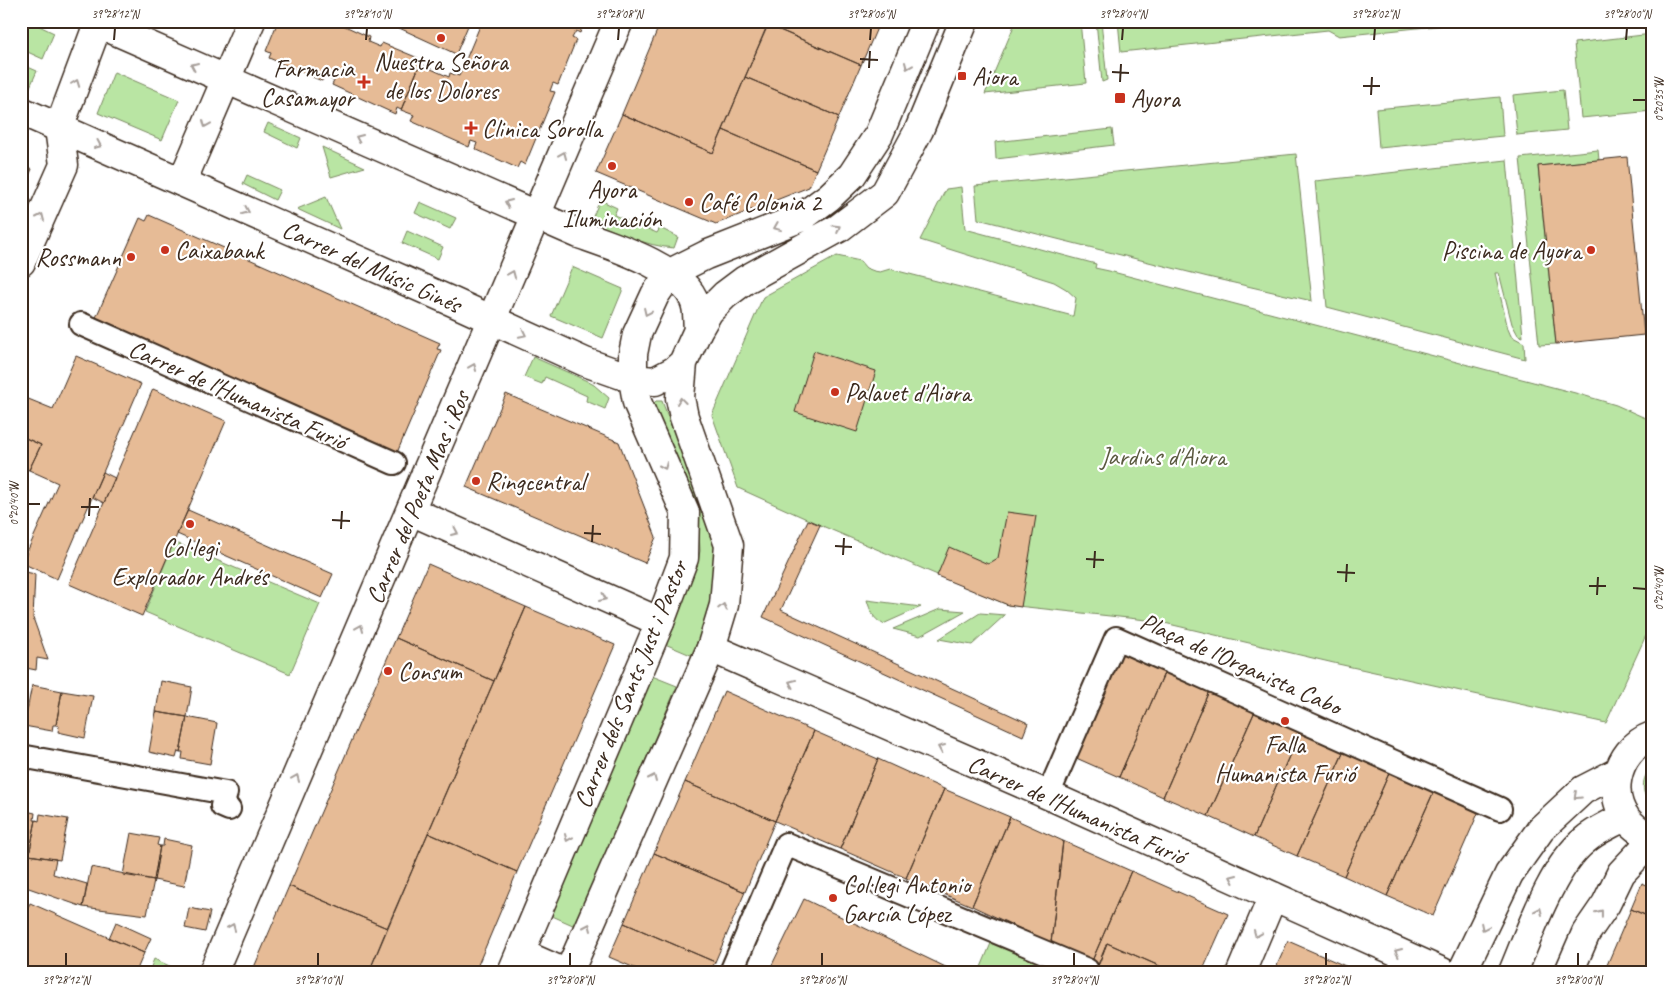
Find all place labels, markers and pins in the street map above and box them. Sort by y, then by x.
marker: Nuestra Señora de los Dolores [435,32,447,44]
place label: Nuestra Señora de los Dolores [374,46,510,107]
place label: Farmacia Casamayor [261,53,357,114]
place label: Aiora [972,61,1020,93]
marker: Aiora [956,70,968,82]
marker: Farmacia Casamayor [358,76,370,88]
place label: Ayora [1131,83,1182,115]
marker: Ayora [1113,91,1127,105]
place label: Clinica Sorolla [482,113,604,145]
marker: Clinica Sorolla [464,121,478,135]
marker: Ayora Iluminación [606,160,618,172]
place label: Ayora Iluminación [562,174,662,235]
place label: Café Colonia 2 [699,187,823,219]
marker: Café Colonia 2 [683,196,695,208]
place label: Caixabank [175,235,265,267]
place label: Piscina de Ayora [1442,235,1584,267]
place label: Rossmann [35,242,122,274]
marker: Caixabank [159,244,171,256]
marker: Piscina de Ayora [1585,244,1597,256]
marker: Rossmann [125,251,137,263]
place label: Palauet d'Aiora [845,377,973,409]
marker: Palauet d'Aiora [829,386,841,398]
place label: Ringcentral [486,466,589,498]
marker: Ringcentral [470,475,482,487]
marker: Col·legi Explorador Andrés [184,518,196,530]
place label: Col·legi Explorador Andrés [112,532,271,593]
place label: Consum [398,656,463,688]
marker: Consum [382,665,394,677]
marker: Falla Humanista Furió [1279,715,1291,727]
place label: Falla Humanista Furió [1215,729,1358,790]
place label: Col·legi Antonio García López [843,869,973,930]
marker: Col·legi Antonio García López [827,892,839,904]

